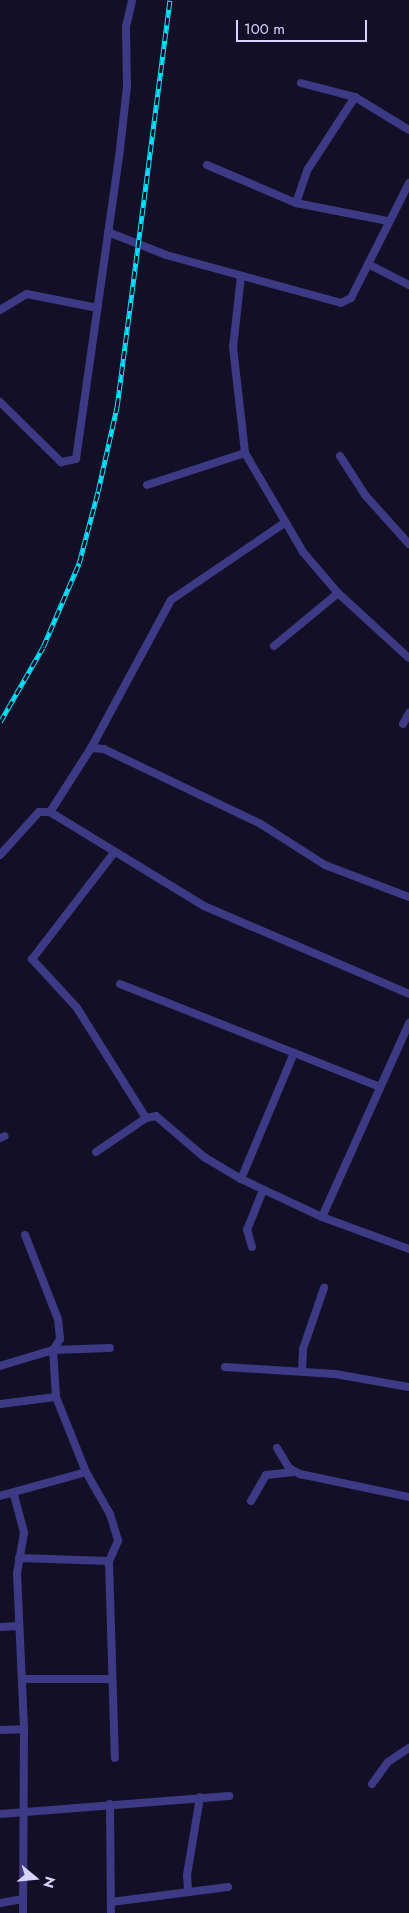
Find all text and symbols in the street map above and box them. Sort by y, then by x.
scale bar [239,10,370,42]
text: 100 m [244,18,285,40]
north arrow [10,1853,60,1903]
text: N [38,1874,61,1891]

